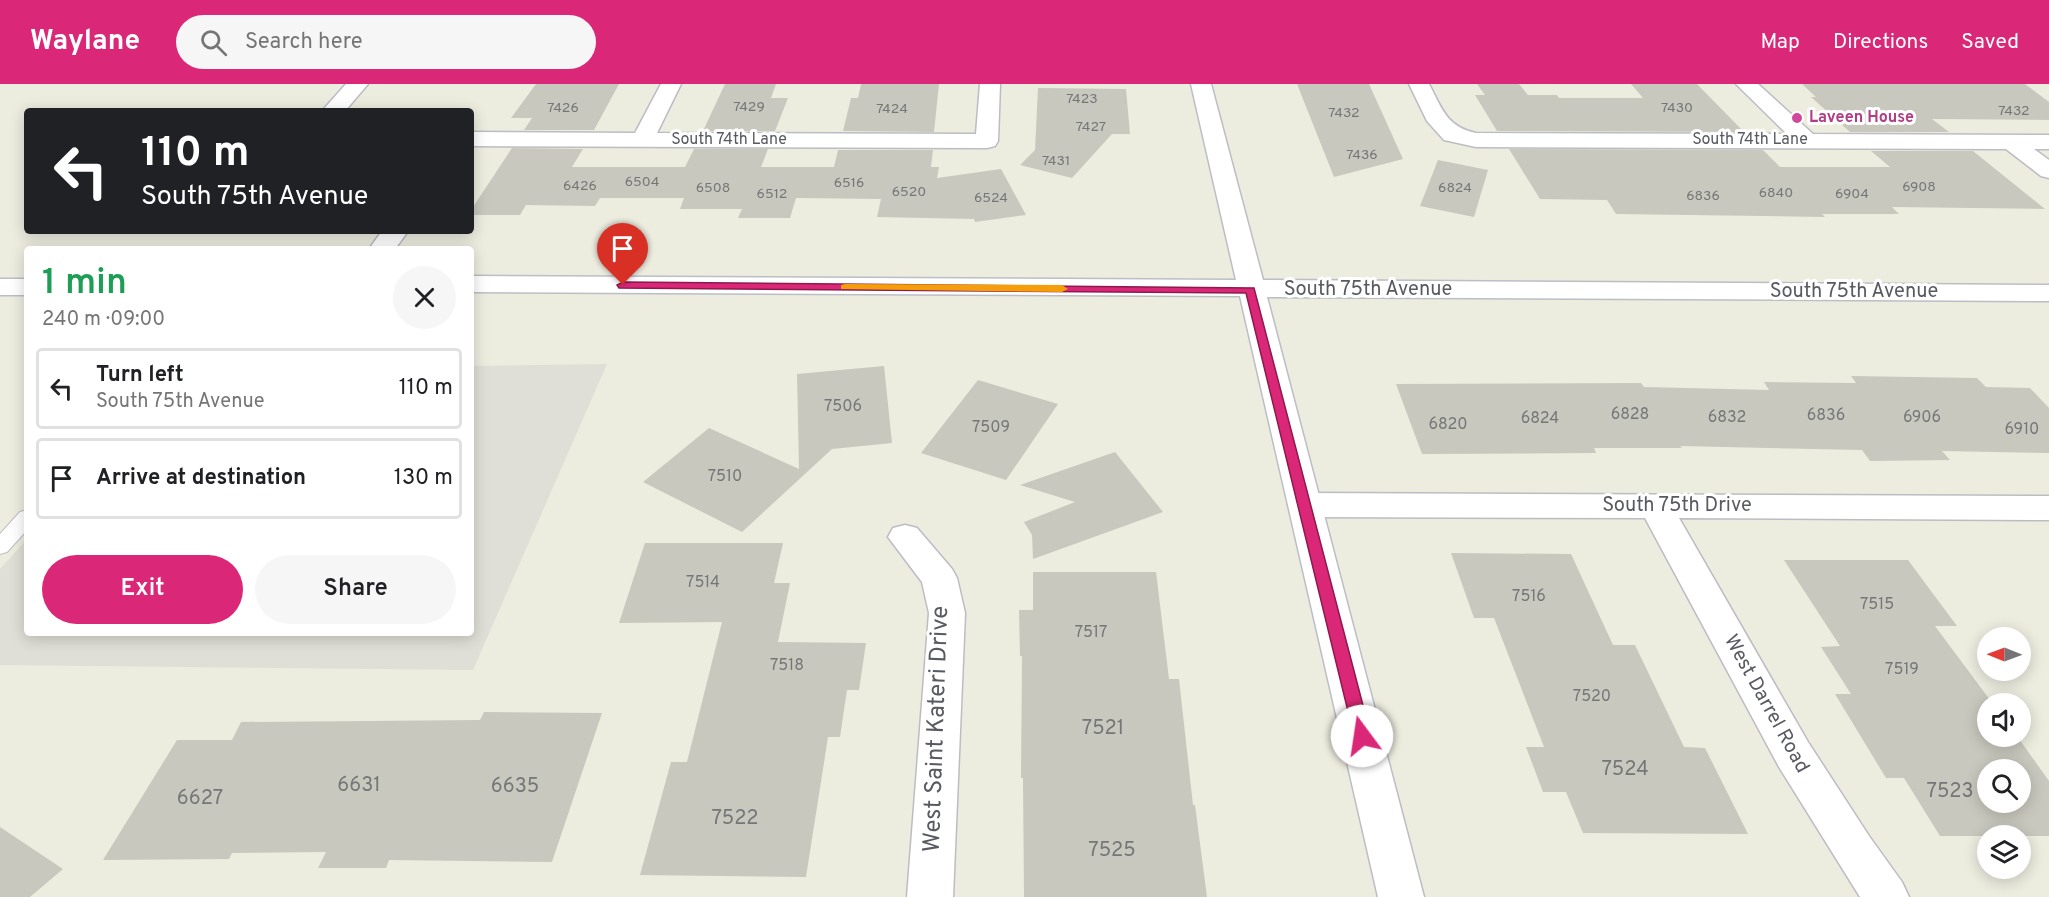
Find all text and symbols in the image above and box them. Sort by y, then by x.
search box [176,15,596,69]
text: Waylane [30,24,140,60]
icon: search [197,26,230,59]
text: Search here [245,29,363,56]
text: Map [1760,29,1800,56]
text: Directions [1833,29,1928,56]
text: Saved [1961,29,2019,56]
house number: 7423 [1066,91,1098,108]
house number: 7429 [733,99,765,116]
house number: 7426 [547,100,579,117]
house number: 7430 [1661,100,1693,117]
house number: 7424 [876,101,908,118]
house number: 7432 [1998,103,2030,120]
house number: 7432 [1328,105,1360,122]
place label: Laveen House [1809,108,1914,128]
marker: Laveen House [1790,111,1804,125]
house number: 7427 [1076,119,1106,136]
text: 110 m [141,128,250,181]
street label: South 74th Lane [671,130,787,150]
street label: South 74th Lane [1692,130,1808,150]
icon: left [42,132,120,210]
house number: 7436 [1346,147,1378,164]
house number: 7431 [1042,153,1070,170]
house number: 6504 [625,174,659,191]
house number: 6516 [834,175,864,192]
house number: 6426 [563,178,597,195]
house number: 6908 [1902,179,1936,196]
text: South 75th Avenue [141,180,368,214]
house number: 6508 [696,180,730,197]
house number: 6824 [1438,180,1472,197]
house number: 6520 [892,184,926,201]
house number: 6840 [1759,185,1793,202]
house number: 6512 [757,186,787,203]
house number: 6904 [1835,186,1869,203]
house number: 6836 [1686,188,1720,205]
house number: 6524 [974,190,1008,207]
pin [597,223,648,285]
icon: arrive [606,232,639,265]
text: 1 min [42,261,127,307]
button: close [393,266,456,329]
street label: South 75th Avenue [1284,277,1452,303]
street label: South 75th Avenue [1770,279,1938,305]
text: 240 m · 09:00 [42,307,165,333]
text: Turn left [96,362,184,389]
icon: left [45,372,78,405]
text: 110 m [399,375,453,402]
text: South 75th Avenue [96,389,264,415]
house number: 7506 [824,397,862,417]
house number: 6828 [1611,405,1649,425]
house number: 6836 [1807,406,1845,426]
house number: 6832 [1708,408,1746,428]
house number: 6906 [1903,408,1941,428]
house number: 6824 [1521,409,1559,429]
house number: 6820 [1428,415,1468,435]
house number: 7509 [972,418,1010,438]
house number: 6910 [2005,420,2039,440]
icon: arrive [45,462,78,495]
text: Arrive at destination [96,465,306,492]
text: 130 m [394,465,453,492]
house number: 7510 [708,467,742,487]
street label: South 75th Drive [1602,493,1752,519]
button: Exit [42,555,243,624]
button: Share [255,555,456,624]
house number: 7514 [686,573,720,593]
house number: 7516 [1512,587,1546,607]
house number: 7515 [1860,595,1894,615]
street label: West Saint Kateri Drive [918,605,956,853]
house number: 7517 [1075,623,1107,643]
north arrow [1977,627,2031,681]
map controls [1977,627,2031,879]
street label: West Darrel Road [1717,630,1815,778]
house number: 7518 [770,656,804,676]
house number: 7519 [1885,660,1919,680]
house number: 7520 [1573,687,1611,707]
button: sound [1977,693,2031,747]
position arrow [1330,704,1394,768]
house number: 7521 [1082,716,1124,742]
house number: 7524 [1601,757,1649,783]
button: search [1977,759,2031,813]
house number: 6631 [337,773,381,799]
house number: 6635 [491,774,539,800]
house number: 7523 [1926,779,1974,805]
house number: 6627 [177,786,223,812]
house number: 7522 [711,806,759,832]
button: layers [1977,825,2031,879]
house number: 7525 [1088,838,1136,864]

